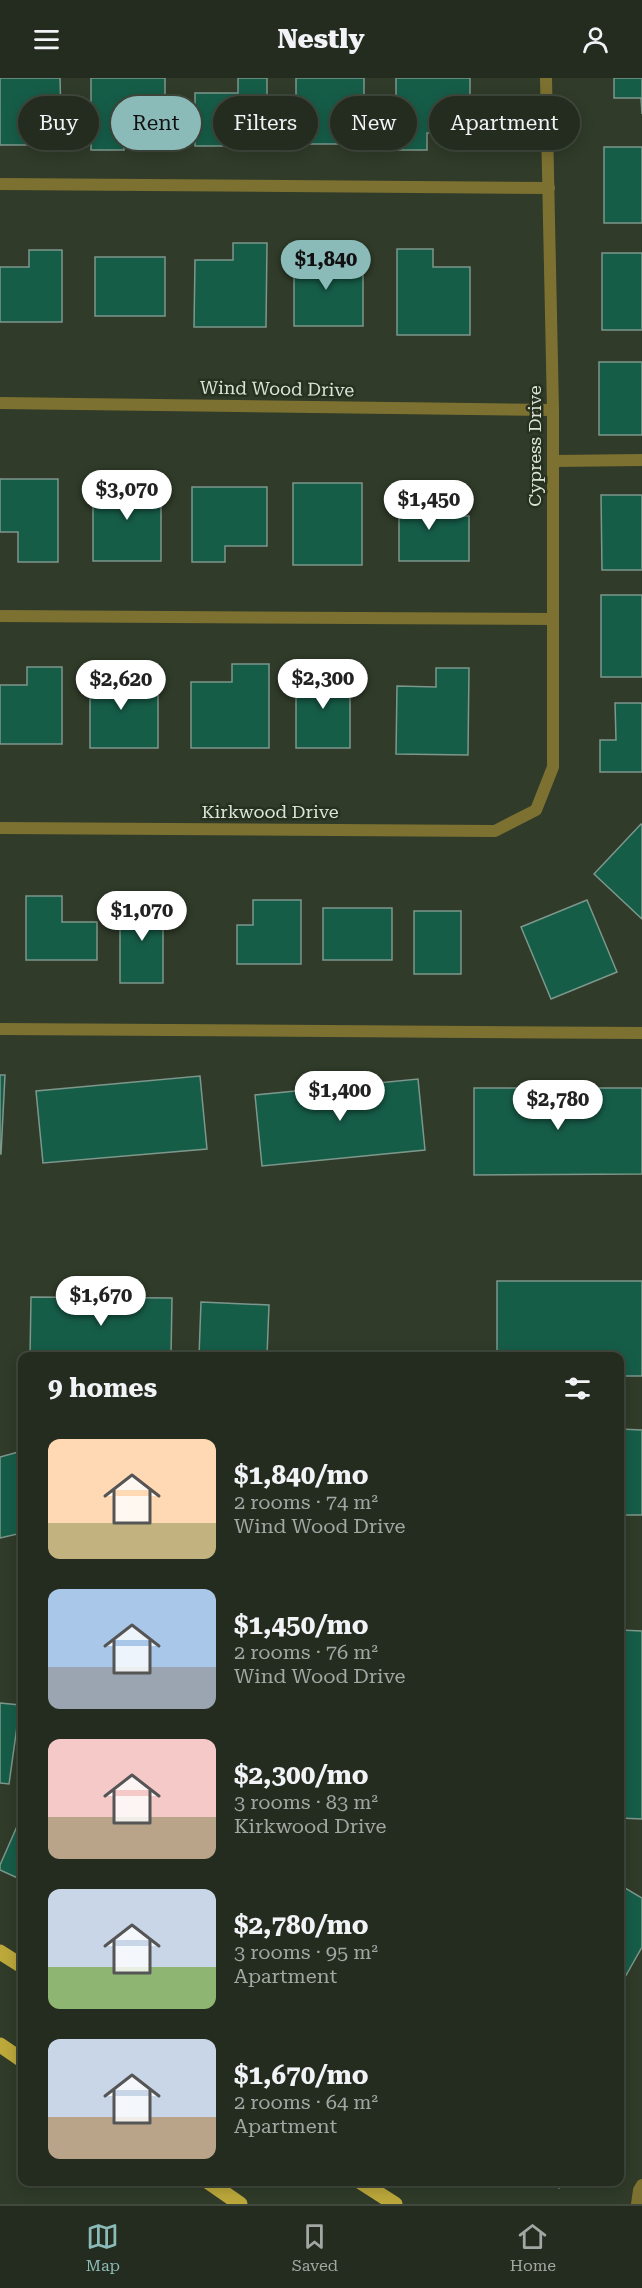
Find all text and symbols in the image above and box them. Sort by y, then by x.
icon: menu [30,23,63,56]
text: Nestly [277,23,365,55]
icon: person [579,23,612,56]
chip: Buy [18,96,99,150]
chip: Rent [111,96,201,150]
chip: Filters [213,96,318,150]
chip: New [330,96,417,150]
chip: Apartment [429,96,580,150]
pin: $1,840 [277,240,375,291]
text: $1,840 [295,247,357,271]
street label: Wind Wood Drive [200,377,354,400]
street label: Cypress Drive [524,385,545,507]
pin: $3,070 [78,470,176,521]
text: $3,070 [96,477,158,501]
pin: $1,450 [380,480,478,531]
text: $1,450 [398,487,460,511]
pin: $2,300 [274,659,372,710]
pin: $2,620 [72,660,170,711]
text: $2,300 [292,666,354,690]
text: $2,620 [90,667,152,691]
street label: Kirkwood Drive [201,801,339,822]
pin: $1,070 [93,891,191,942]
text: $1,070 [111,898,173,922]
pin: $1,400 [291,1071,389,1122]
text: $1,400 [309,1078,371,1102]
pin: $2,780 [509,1080,607,1131]
text: $2,780 [527,1087,589,1111]
pin: $1,670 [52,1276,150,1327]
text: $1,670 [70,1283,132,1307]
icon: filters [561,1372,594,1405]
text: 9 homes [48,1373,157,1403]
text: $1,840/mo [234,1460,369,1490]
icon: home [96,1463,168,1535]
text: 2 rooms · 74 m² [234,1490,378,1514]
text: Wind Wood Drive [234,1514,406,1538]
text: $1,450/mo [234,1610,369,1640]
icon: home [96,1613,168,1685]
text: 2 rooms · 76 m² [234,1640,378,1664]
text: Wind Wood Drive [234,1664,406,1688]
text: $2,300/mo [234,1760,369,1790]
icon: home [96,1763,168,1835]
text: 3 rooms · 83 m² [234,1790,378,1814]
text: Kirkwood Drive [234,1814,386,1838]
text: $2,780/mo [234,1910,369,1940]
icon: home [96,1913,168,1985]
text: 3 rooms · 95 m² [234,1940,378,1964]
text: Apartment [234,1964,337,1988]
text: $1,670/mo [234,2060,369,2090]
icon: home [96,2063,168,2135]
text: 2 rooms · 64 m² [234,2090,378,2114]
text: Apartment [234,2114,337,2138]
tab: Map [86,2220,120,2275]
tab: Saved [292,2220,338,2275]
tab: Home [510,2220,556,2275]

